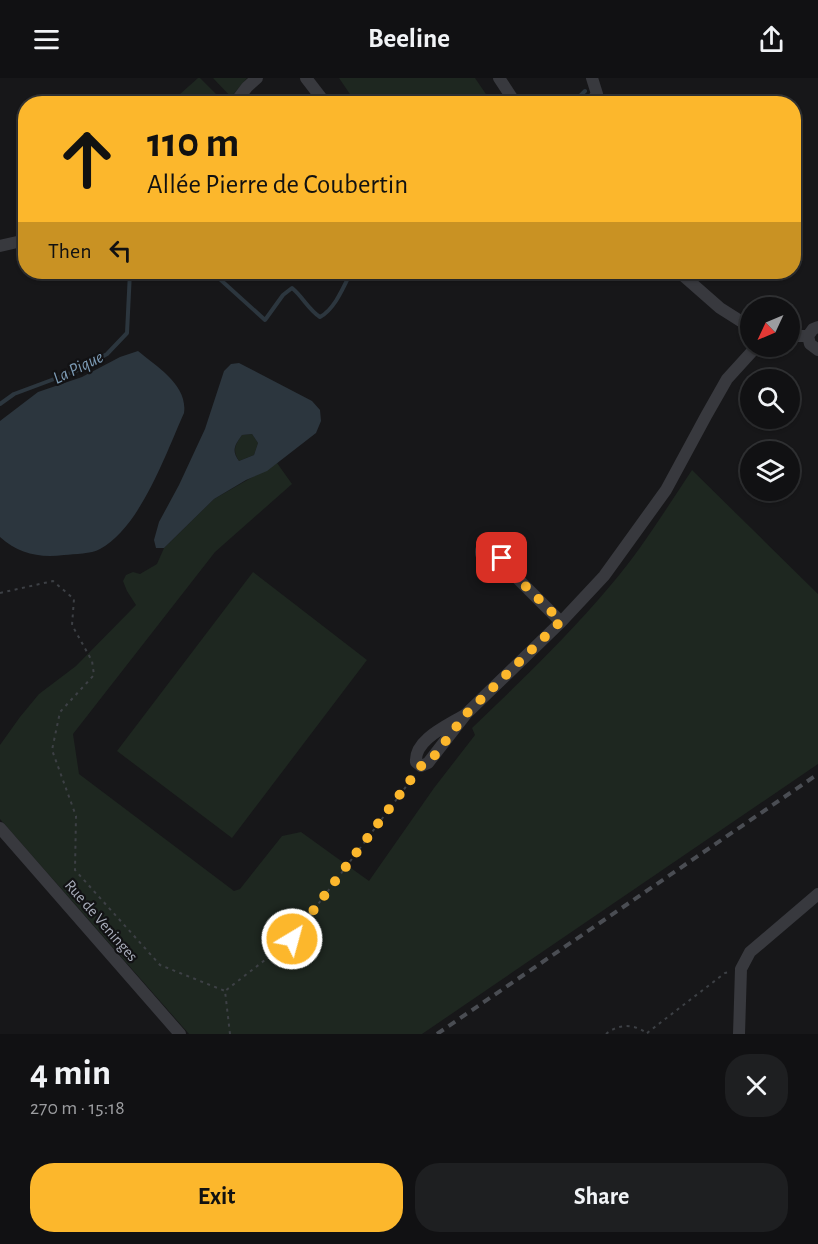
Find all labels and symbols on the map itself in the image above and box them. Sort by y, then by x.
north arrow [740,297,800,357]
water label: La Pique [50,348,107,388]
pin [476,532,527,583]
street label: Rue de Veninges [62,877,141,965]
position arrow [260,907,324,971]

